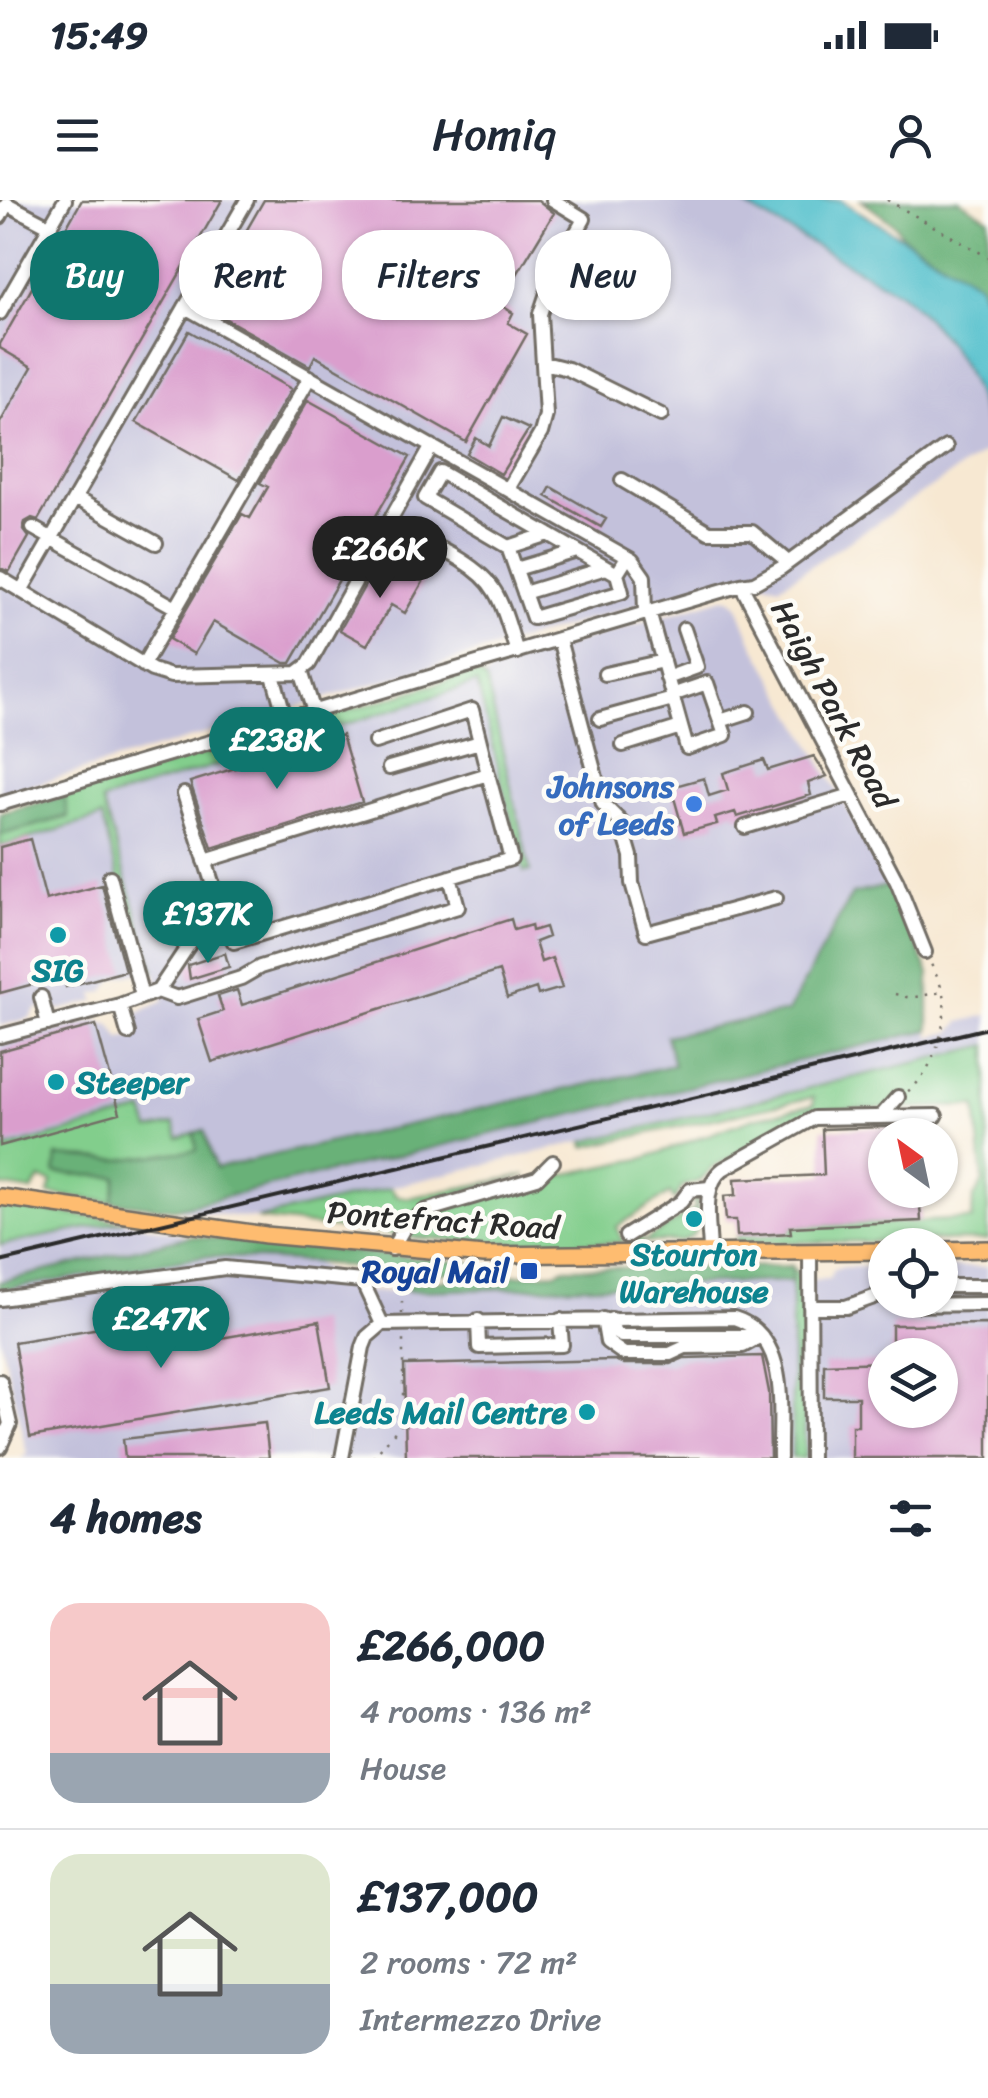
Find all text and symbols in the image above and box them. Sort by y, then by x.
text: 15:49 [50,2,148,69]
text: Homiq [432,95,556,175]
icon: menu [50,108,105,163]
icon: person [883,108,938,163]
chip: Buy [30,230,159,320]
chip: Rent [179,230,322,320]
chip: Filters [342,230,515,320]
chip: New [535,230,671,320]
pin: £266K [310,516,450,601]
text: £266K [334,520,426,577]
street label: Haigh Park Road [754,589,914,821]
pin: £238K [207,707,347,792]
text: £238K [231,711,323,768]
place label: Johnsons of Leeds [545,758,675,852]
marker: Johnsons of Leeds [683,793,705,815]
pin: £137K [138,881,278,966]
text: £137K [165,885,251,942]
marker: SIG [47,924,69,946]
place label: SIG [31,942,84,999]
place label: Steeper [75,1054,190,1111]
marker: Steeper [45,1071,67,1093]
north arrow [868,1118,958,1208]
map controls [868,1118,958,1428]
street label: Pontefract Road [325,1184,563,1257]
marker: Stourton Warehouse [683,1208,705,1230]
place label: Stourton Warehouse [619,1226,769,1320]
button: locate [868,1228,958,1318]
place label: Royal Mail [361,1243,511,1300]
marker: Royal Mail [518,1260,540,1282]
pin: £247K [91,1286,231,1371]
text: £247K [114,1290,208,1347]
button: layers [868,1338,958,1428]
place label: Leeds Mail Centre [314,1384,568,1441]
marker: Leeds Mail Centre [576,1401,598,1423]
text: 4 homes [50,1481,202,1555]
icon: filters [883,1491,938,1546]
text: £266,000 [360,1609,545,1683]
icon: home [130,1643,250,1763]
text: 4 rooms · 136 m² [360,1683,592,1740]
text: House [360,1740,446,1797]
text: £137,000 [360,1860,538,1934]
icon: home [130,1894,250,2014]
text: 2 rooms · 72 m² [360,1934,578,1991]
text: Intermezzo Drive [360,1991,601,2048]

